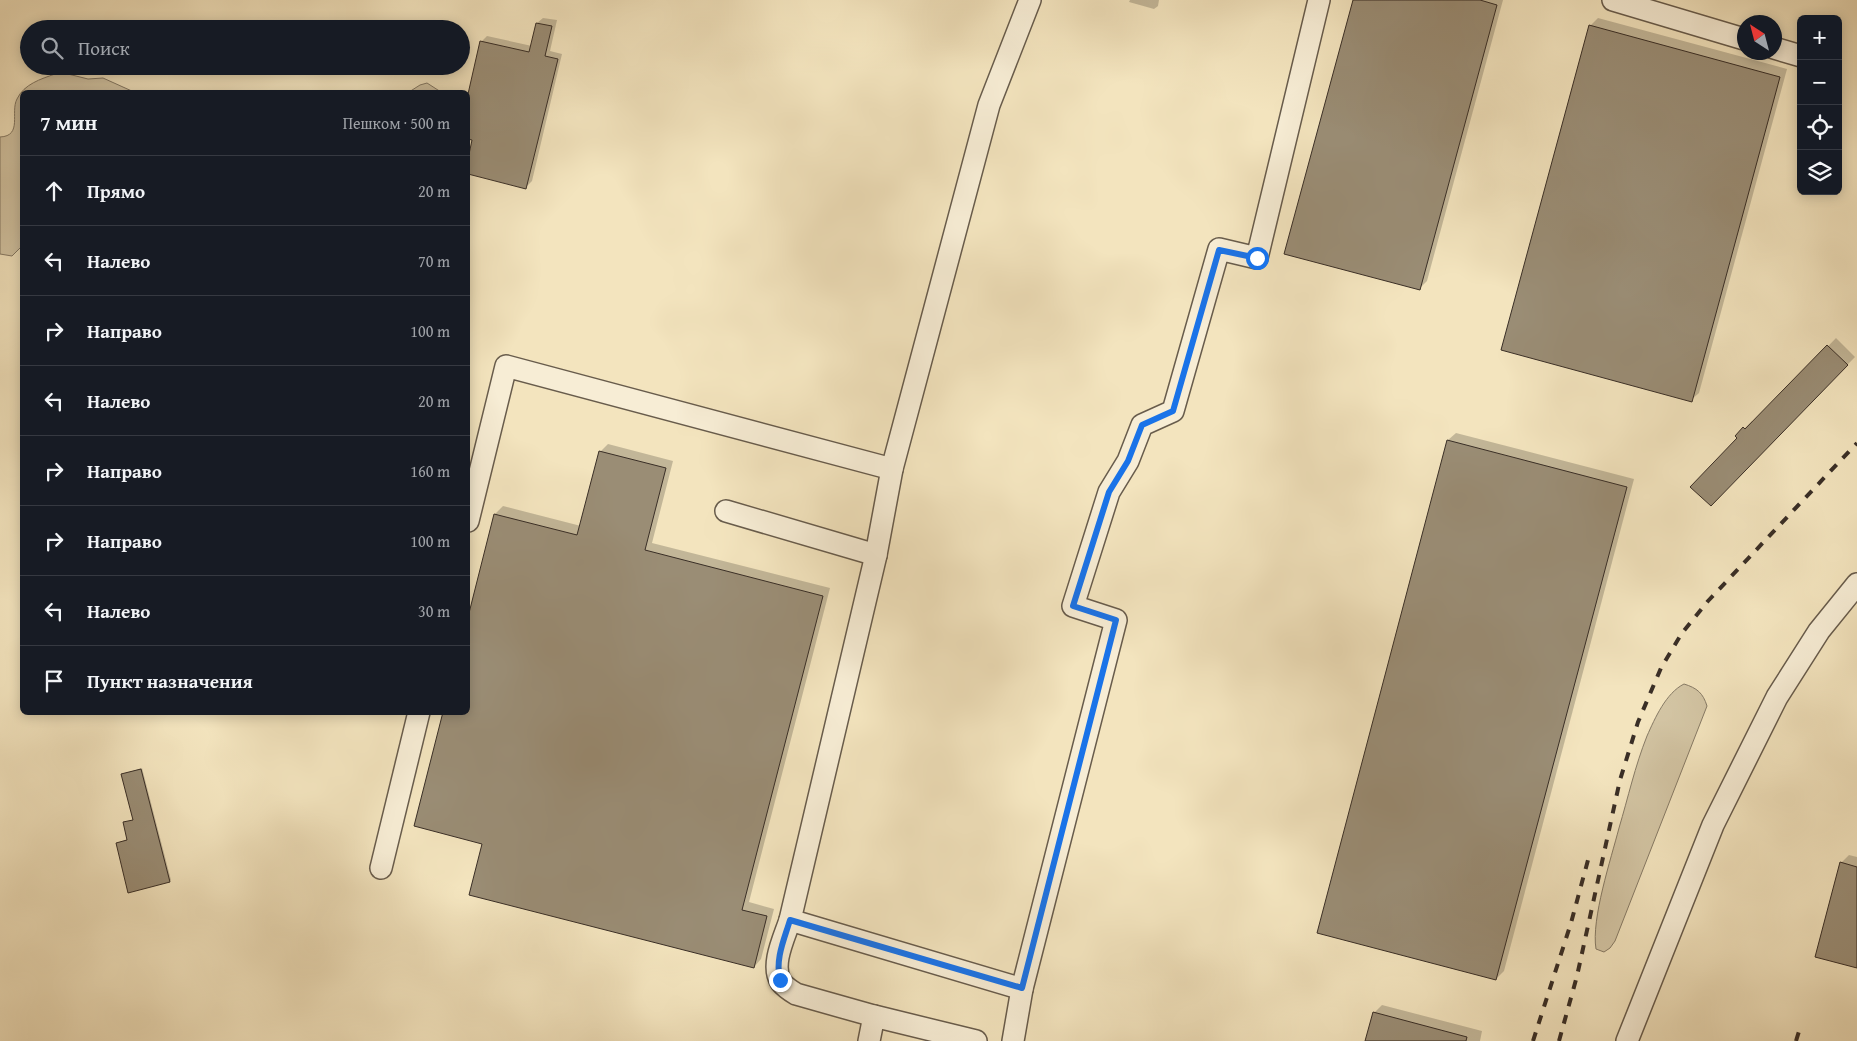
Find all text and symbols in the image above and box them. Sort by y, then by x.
north arrow [1737,15,1782,60]
map controls [1797,15,1842,195]
button: + [1797,15,1842,60]
search box [20,20,470,75]
icon: search [38,34,66,62]
text: Поиск [78,34,130,62]
button: − [1797,60,1842,105]
button: locate [1797,105,1842,150]
text: 7 мин [40,107,97,138]
text: Пешком · 500 m [343,111,450,135]
button: layers [1797,150,1842,195]
icon: ahead [40,177,68,205]
text: Прямо [87,177,145,205]
text: 20 m [418,179,450,203]
icon: left [40,247,68,275]
text: Налево [87,247,150,275]
route start [1246,247,1269,270]
text: 70 m [418,249,450,273]
icon: right [40,317,68,345]
text: Направо [87,317,162,345]
text: 100 m [410,319,450,343]
icon: left [40,387,68,415]
text: Налево [87,387,150,415]
text: 20 m [418,389,450,413]
icon: right [40,457,68,485]
text: Направо [87,457,162,485]
text: 160 m [410,459,450,483]
icon: right [40,527,68,555]
text: Направо [87,527,162,555]
text: 100 m [410,529,450,553]
icon: left [40,597,68,625]
text: Налево [87,597,150,625]
text: 30 m [418,599,450,623]
icon: arrive [40,667,68,695]
text: Пункт назначения [87,667,253,695]
route end [769,969,792,992]

